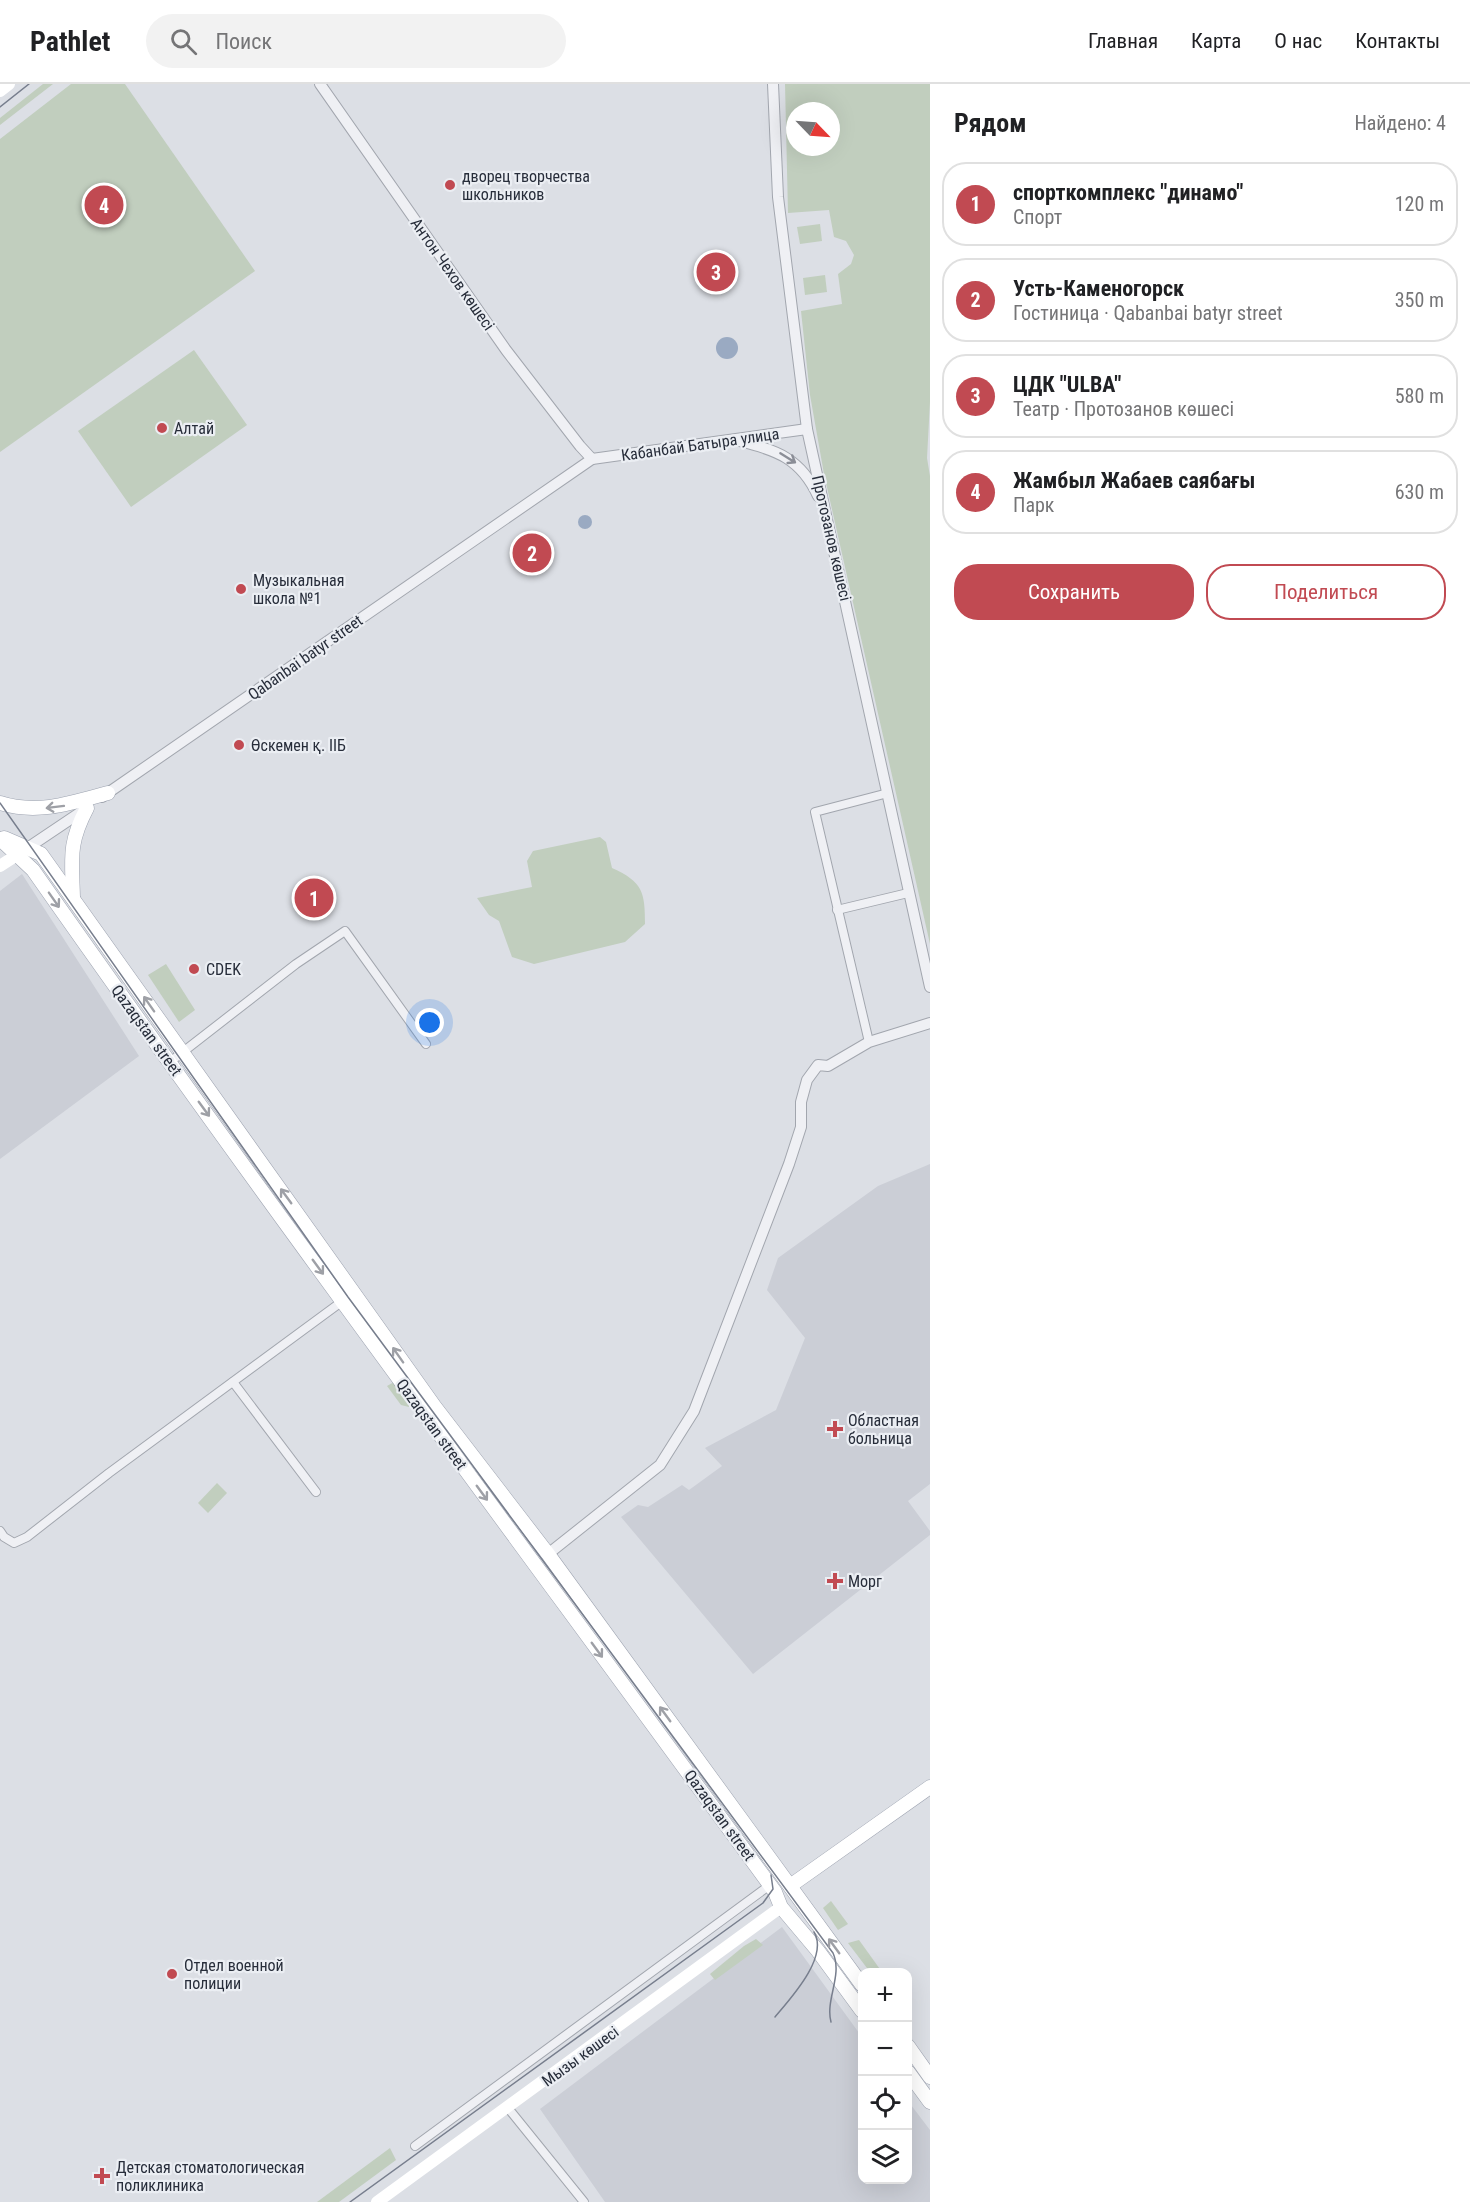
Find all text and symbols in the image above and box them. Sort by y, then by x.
search box [146,14,566,68]
text: Pathlet [30,25,110,58]
icon: search [167,25,200,58]
text: Поиск [215,29,272,54]
text: Главная [1088,29,1158,53]
text: Карта [1191,29,1241,53]
text: О нас [1274,29,1322,53]
text: Контакты [1355,29,1440,53]
north arrow [786,102,840,156]
text: Рядом [954,108,1026,138]
text: Найдено: 4 [1354,111,1446,135]
place label: дворец творчества школьников [462,167,590,204]
marker: дворец творчества школьников [443,178,457,192]
text: спорткомплекс "динамо" [1013,180,1243,205]
pin: 4 [84,182,124,228]
text: 1 [970,192,981,216]
text: 120 m [1395,192,1444,216]
text: Спорт [1013,205,1062,229]
street label: Антон Чехов көшесі [407,214,498,334]
pin: 3 [696,250,736,294]
text: Усть-Каменогорск [1013,276,1184,301]
text: 2 [970,288,981,312]
text: 350 m [1395,288,1444,312]
text: Гостиница · Qabanbai batyr street [1013,301,1283,325]
text: ЦДК "ULBA" [1013,372,1121,397]
text: 3 [970,384,981,408]
text: 580 m [1395,384,1444,408]
text: Театр · Протозанов көшесі [1013,397,1234,421]
place label: Алтай [174,419,214,438]
marker: Алтай [155,421,169,435]
street label: Кабанбай Батыра улица [620,424,780,465]
one-way arrow [779,453,796,465]
text: Жамбыл Жабаев саябағы [1013,468,1255,493]
street label: Протозанов көшесі [808,473,855,603]
text: 4 [970,480,981,504]
text: 630 m [1395,480,1444,504]
text: Парк [1013,493,1054,517]
pin: 2 [512,530,552,576]
button: Сохранить [954,564,1194,620]
button: Поделиться [1206,564,1446,620]
place label: Музыкальная школа №1 [253,571,344,608]
marker: Музыкальная школа №1 [234,582,248,596]
street label: Qabanbai batyr street [244,611,366,704]
place label: Өскемен қ. ІІБ [251,736,346,755]
marker: Өскемен қ. ІІБ [232,738,246,752]
one-way arrow [45,802,65,813]
pin: 1 [294,876,334,920]
one-way arrow [48,891,60,907]
place label: CDEK [206,960,241,979]
marker: CDEK [187,962,201,976]
street label: Qazaqstan street [107,981,186,1080]
one-way arrow [143,997,155,1013]
your location [415,1008,444,1037]
one-way arrow [198,1101,210,1117]
one-way arrow [280,1188,292,1204]
one-way arrow [312,1259,324,1275]
one-way arrow [392,1348,404,1364]
street label: Qazaqstan street [392,1375,471,1474]
place label: Областная больница [848,1411,919,1448]
marker: Областная больница [826,1420,844,1438]
one-way arrow [476,1484,489,1500]
marker: Морг [826,1572,844,1590]
place label: Морг [848,1572,882,1591]
one-way arrow [591,1642,604,1658]
one-way arrow [658,1706,671,1722]
street label: Qazaqstan street [680,1766,759,1865]
one-way arrow [828,1939,841,1955]
place label: Отдел военной полиции [184,1956,284,1993]
marker: Отдел военной полиции [165,1967,179,1981]
map controls [858,1968,912,2184]
button: + [858,1968,912,2022]
street label: Мызы көшесі [538,2022,622,2091]
button: − [858,2022,912,2076]
button: locate [858,2076,912,2130]
button: layers [858,2130,912,2184]
place label: Детская стоматологическая поликлиника [116,2158,304,2195]
marker: Детская стоматологическая поликлиника [93,2167,111,2185]

